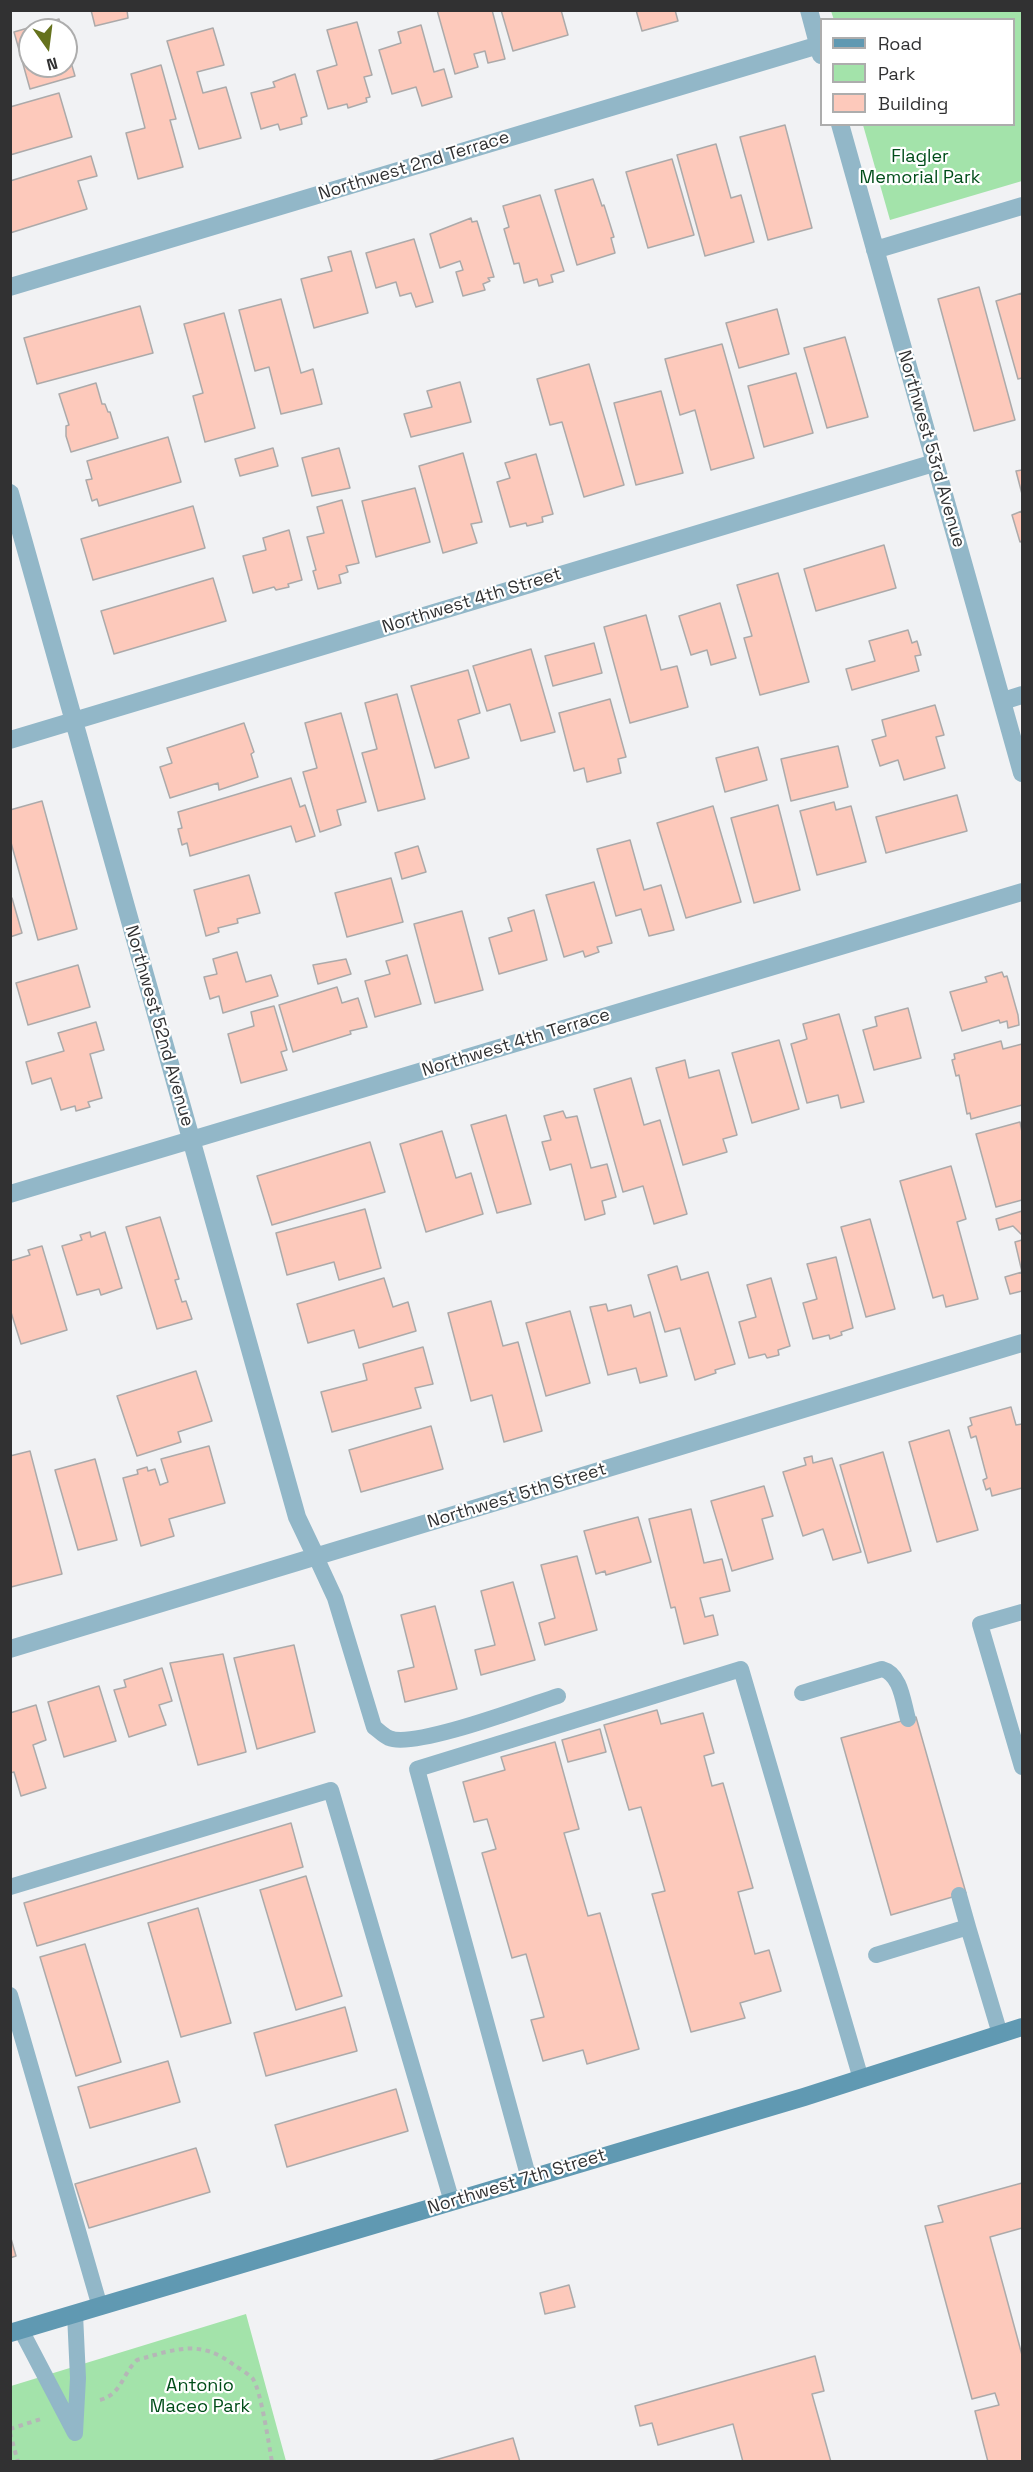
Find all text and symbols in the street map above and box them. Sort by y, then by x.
north arrow [18,18,78,78]
legend [820,18,1015,126]
text: Road [878,32,922,55]
text: N [44,53,60,75]
text: Park [878,62,915,85]
text: Building [878,92,948,115]
street label: Northwest 2nd Terrace [316,127,512,205]
park label: Flagler Memorial Park [860,146,980,188]
street label: Northwest 53rd Avenue [892,348,970,550]
street label: Northwest 4th Street [380,563,564,639]
street label: Northwest 52nd Avenue [120,923,198,1129]
street label: Northwest 4th Terrace [419,1004,613,1082]
street label: Northwest 5th Street [425,1458,609,1534]
street label: Northwest 7th Street [425,2145,609,2219]
park label: Antonio Maceo Park [150,2375,250,2418]

